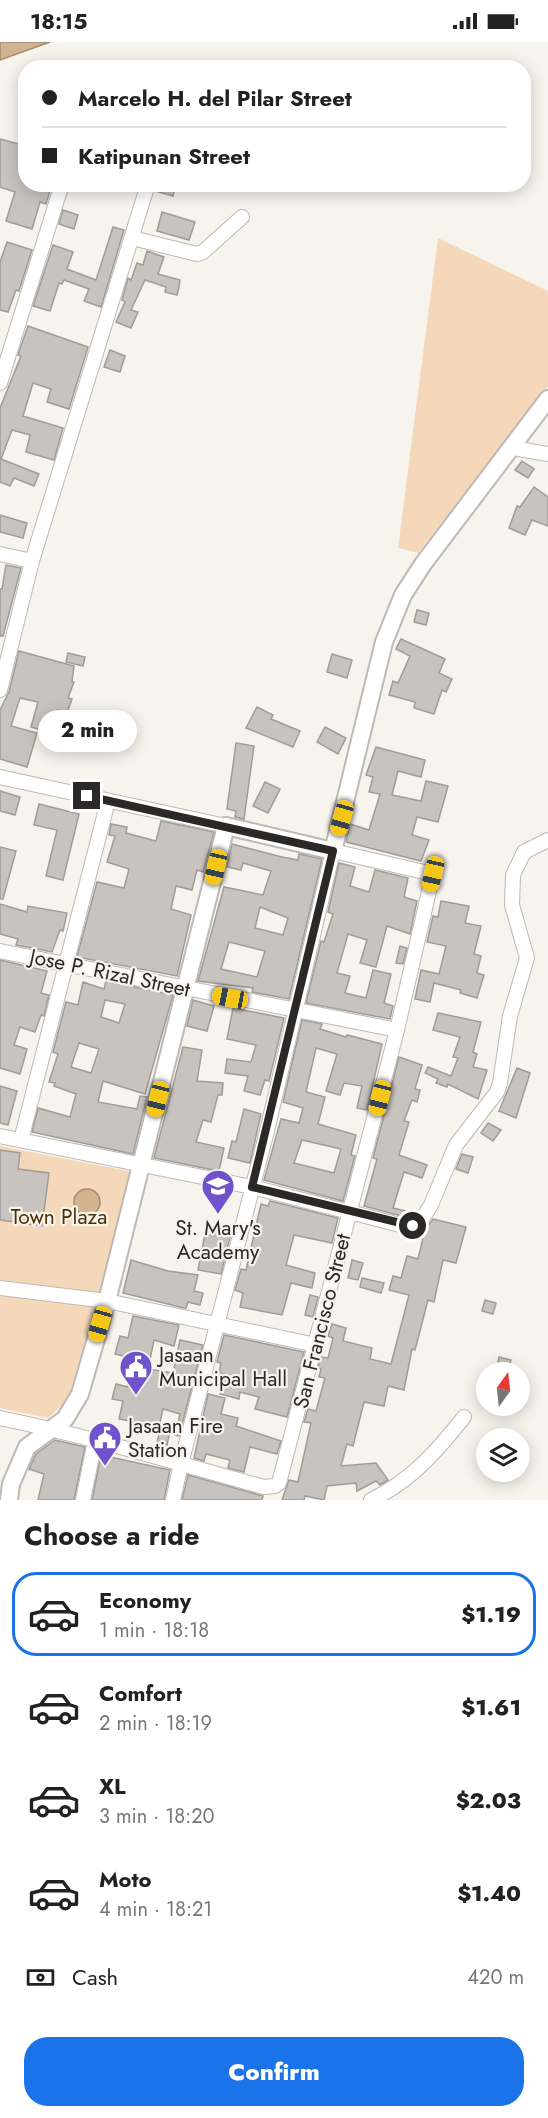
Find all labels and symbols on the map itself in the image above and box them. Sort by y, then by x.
callout: 2 min [38,709,136,751]
route end [73,782,100,809]
car [328,798,356,838]
car [203,847,229,887]
car [420,854,446,894]
street label: Jose P. Rizal Street [24,941,193,1005]
car [211,986,249,1010]
car [367,1078,393,1118]
car [145,1079,171,1119]
school or university icon: St. Mary's Academy [200,1168,236,1215]
park label: Town Plaza [11,1202,107,1232]
route start [399,1212,426,1239]
place label: St. Mary's Academy [175,1213,261,1267]
street label: San Francisco Street [286,1230,358,1412]
car [86,1304,114,1344]
place label: Jasaan Municipal Hall [156,1340,287,1394]
public building icon: Jasaan Municipal Hall [118,1349,154,1396]
north arrow [476,1362,530,1416]
place label: Jasaan Fire Station [125,1411,223,1465]
public building icon: Jasaan Fire Station [87,1420,123,1467]

